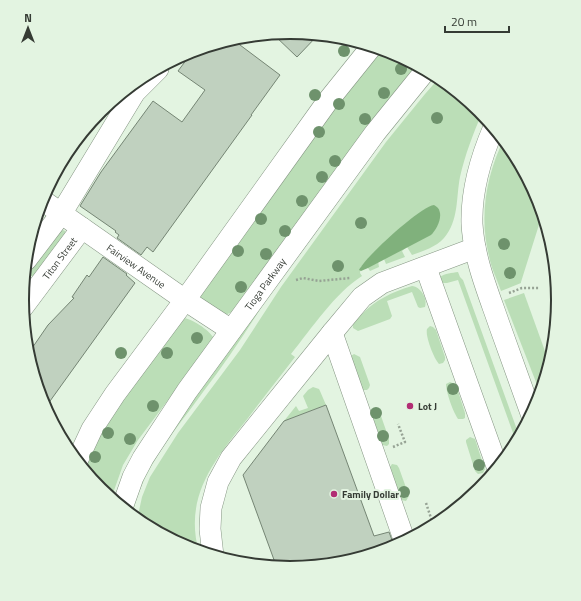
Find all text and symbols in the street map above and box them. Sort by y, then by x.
north arrow [8,8,48,48]
scale bar [445,8,509,34]
text: N [24,10,32,26]
text: 20 m [451,12,477,31]
street label: Titon Street [39,234,81,283]
street label: Fairview Avenue [103,240,168,292]
street label: Tioga Parkway [241,255,290,314]
place label: Lot J [418,399,437,414]
marker: Lot J [405,401,415,411]
place label: Family Dollar [342,487,399,502]
marker: Family Dollar [329,489,339,499]

